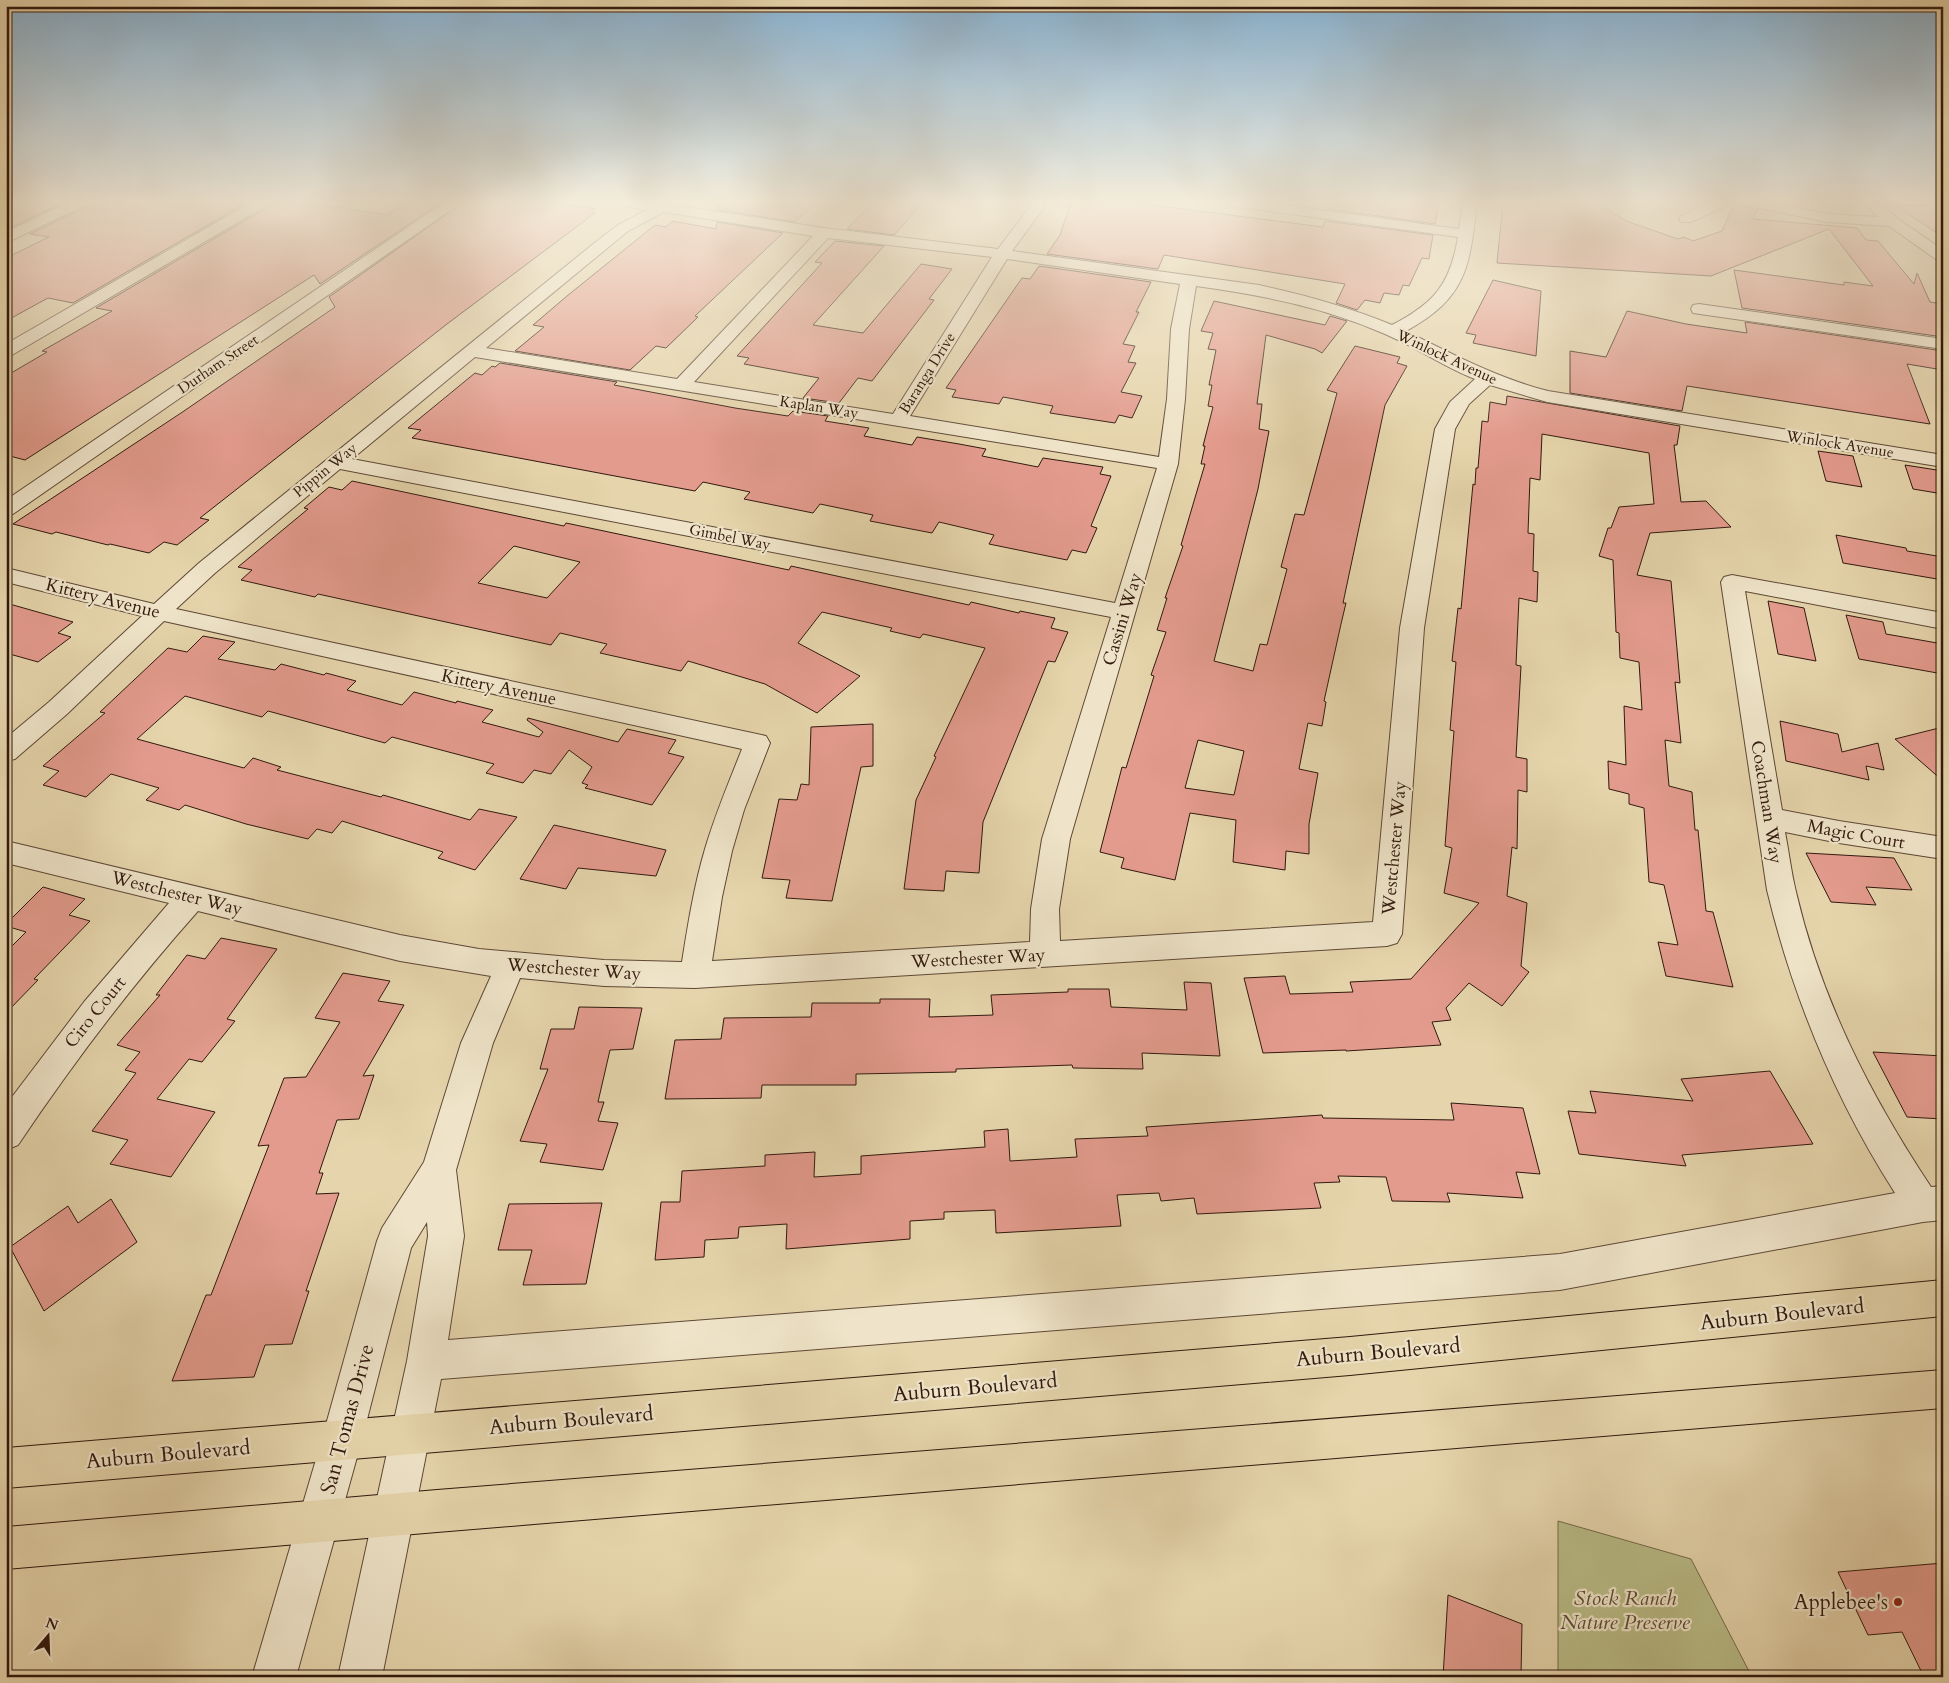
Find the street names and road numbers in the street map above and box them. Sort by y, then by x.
street label: Winlock Avenue [1393,325,1501,389]
street label: Baranga Drive [894,328,960,417]
street label: Durham Street [174,329,263,398]
street label: Kaplan Way [778,391,860,423]
street label: Winlock Avenue [1784,425,1895,462]
street label: Pippin Way [289,438,361,502]
street label: Gimbel Way [688,519,772,555]
street label: Cassini Way [1096,569,1149,669]
street label: Kittery Avenue [43,572,163,625]
street label: Kittery Avenue [439,663,559,712]
street label: Coachman Way [1744,739,1789,866]
street label: Westchester Way [1376,779,1413,917]
street label: Magic Court [1805,814,1907,855]
street label: Westchester Way [108,865,246,922]
street label: Westchester Way [909,942,1046,975]
street label: Westchester Way [505,952,642,987]
street label: Ciro Court [59,971,132,1053]
street label: Auburn Boulevard [1698,1291,1866,1338]
street label: Auburn Boulevard [1295,1331,1462,1374]
street label: San Tomas Drive [314,1341,381,1497]
street label: Auburn Boulevard [892,1366,1059,1409]
street label: Auburn Boulevard [488,1399,655,1442]
street label: Auburn Boulevard [85,1433,252,1476]

